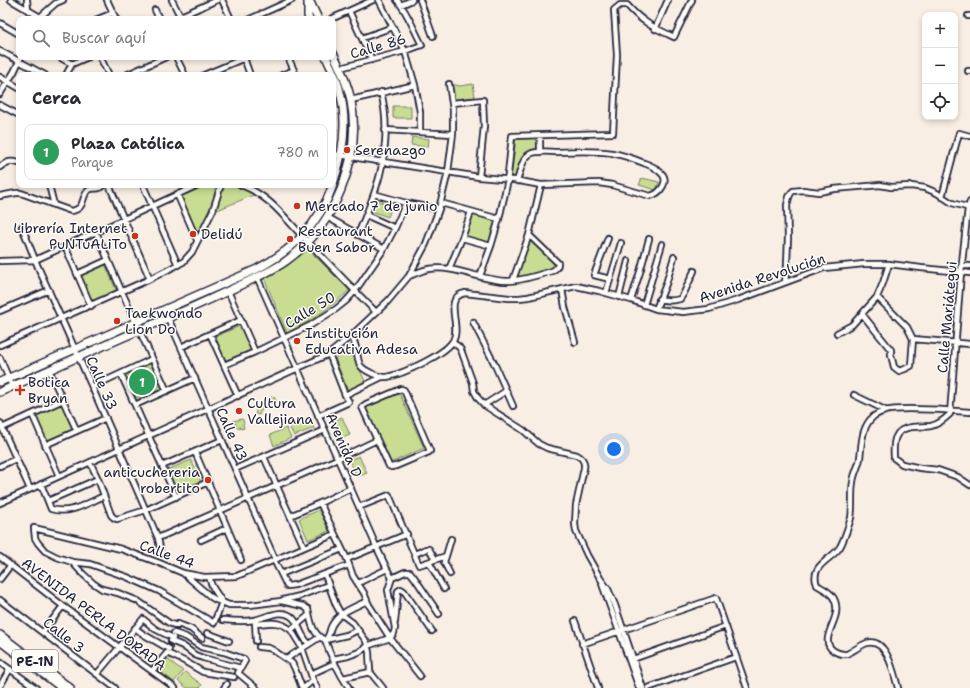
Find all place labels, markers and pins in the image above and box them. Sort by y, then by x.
place label: Serenazgo [355,141,426,159]
marker: Serenazgo [342,145,352,155]
place label: Mercado 7 de junio [305,197,438,215]
marker: Mercado 7 de junio [292,201,302,211]
place label: Librería Internet PuNTuALiTo [13,219,127,253]
place label: Restaurant Buen Sabor [298,222,375,256]
place label: Delidú [201,225,243,243]
marker: Delidú [188,229,198,239]
marker: Librería Internet PuNTuALiTo [130,231,140,241]
marker: Restaurant Buen Sabor [285,234,295,244]
place label: Taekwondo Lion Do [125,304,203,338]
marker: Taekwondo Lion Do [112,316,122,326]
place label: Institución Educativa Adesa [305,324,418,358]
marker: Institución Educativa Adesa [292,336,302,346]
pin: 1 [129,367,155,397]
place label: Botica Bryan [28,373,70,407]
marker: Botica Bryan [15,385,25,395]
place label: Cultura Vallejiana [247,394,314,428]
marker: Cultura Vallejiana [234,406,244,416]
place label: anticuchereria robertito [104,463,200,497]
marker: anticuchereria robertito [203,475,213,485]

